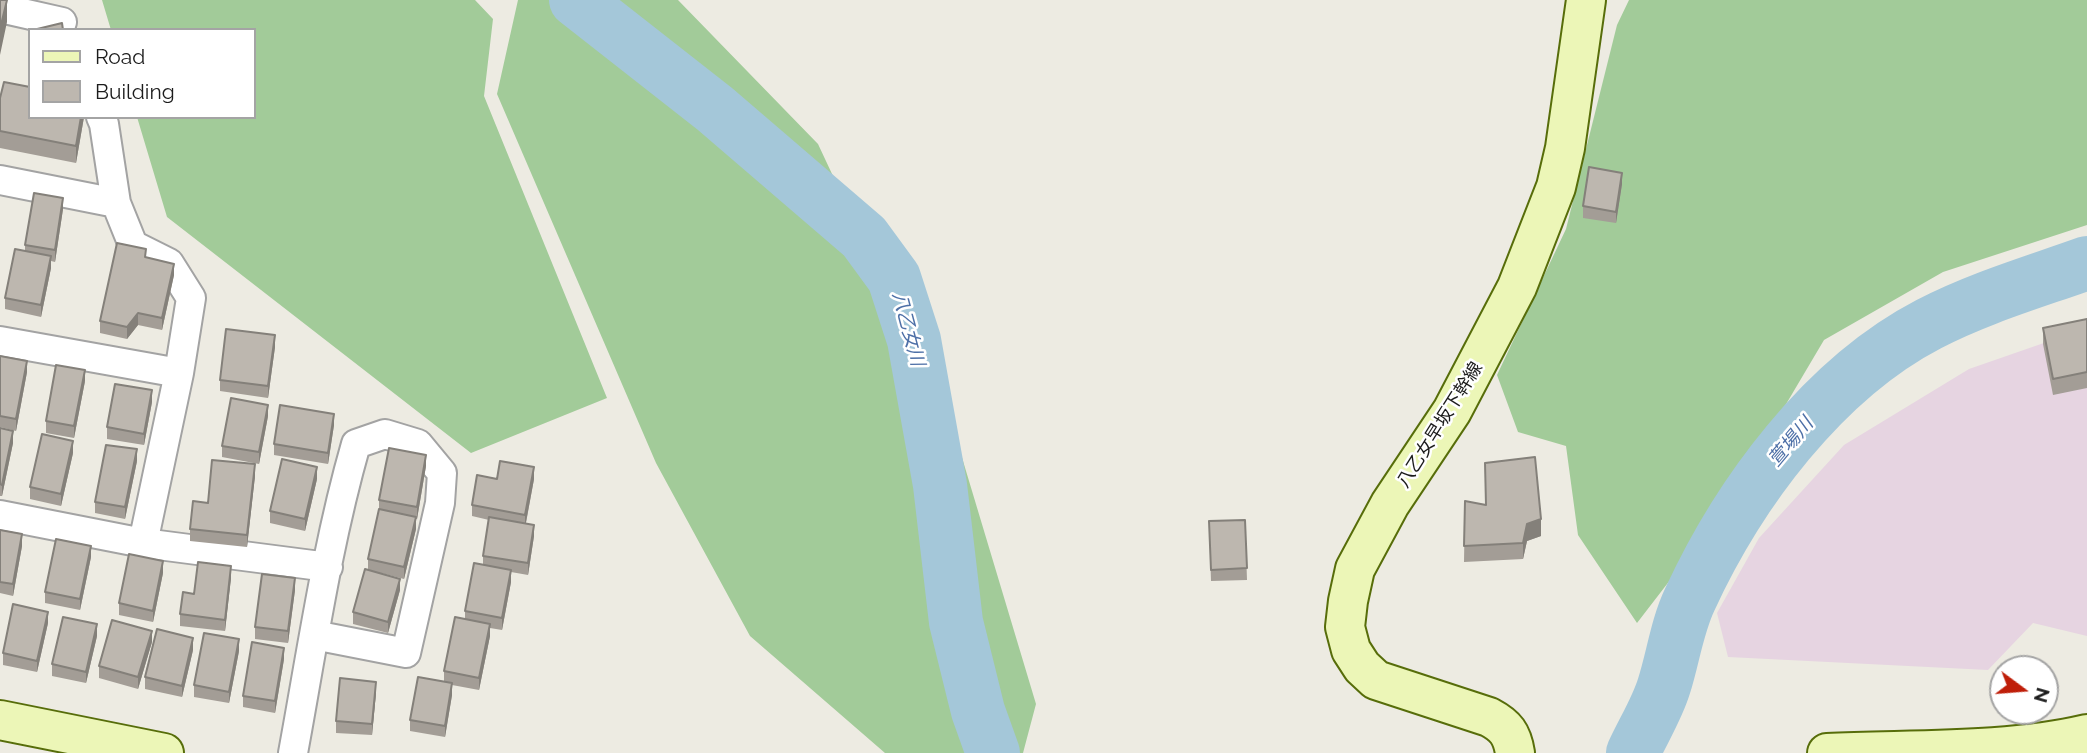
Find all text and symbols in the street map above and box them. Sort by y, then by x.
legend [28,28,256,119]
text: Road [95,44,145,69]
text: Building [95,79,175,104]
water label: 八乙女川 [887,289,929,369]
street label: 八乙女早坂下幹線 [1393,358,1487,492]
water label: 萱場川 [1764,413,1818,471]
north arrow [1989,655,2059,725]
text: N [2030,685,2055,705]

